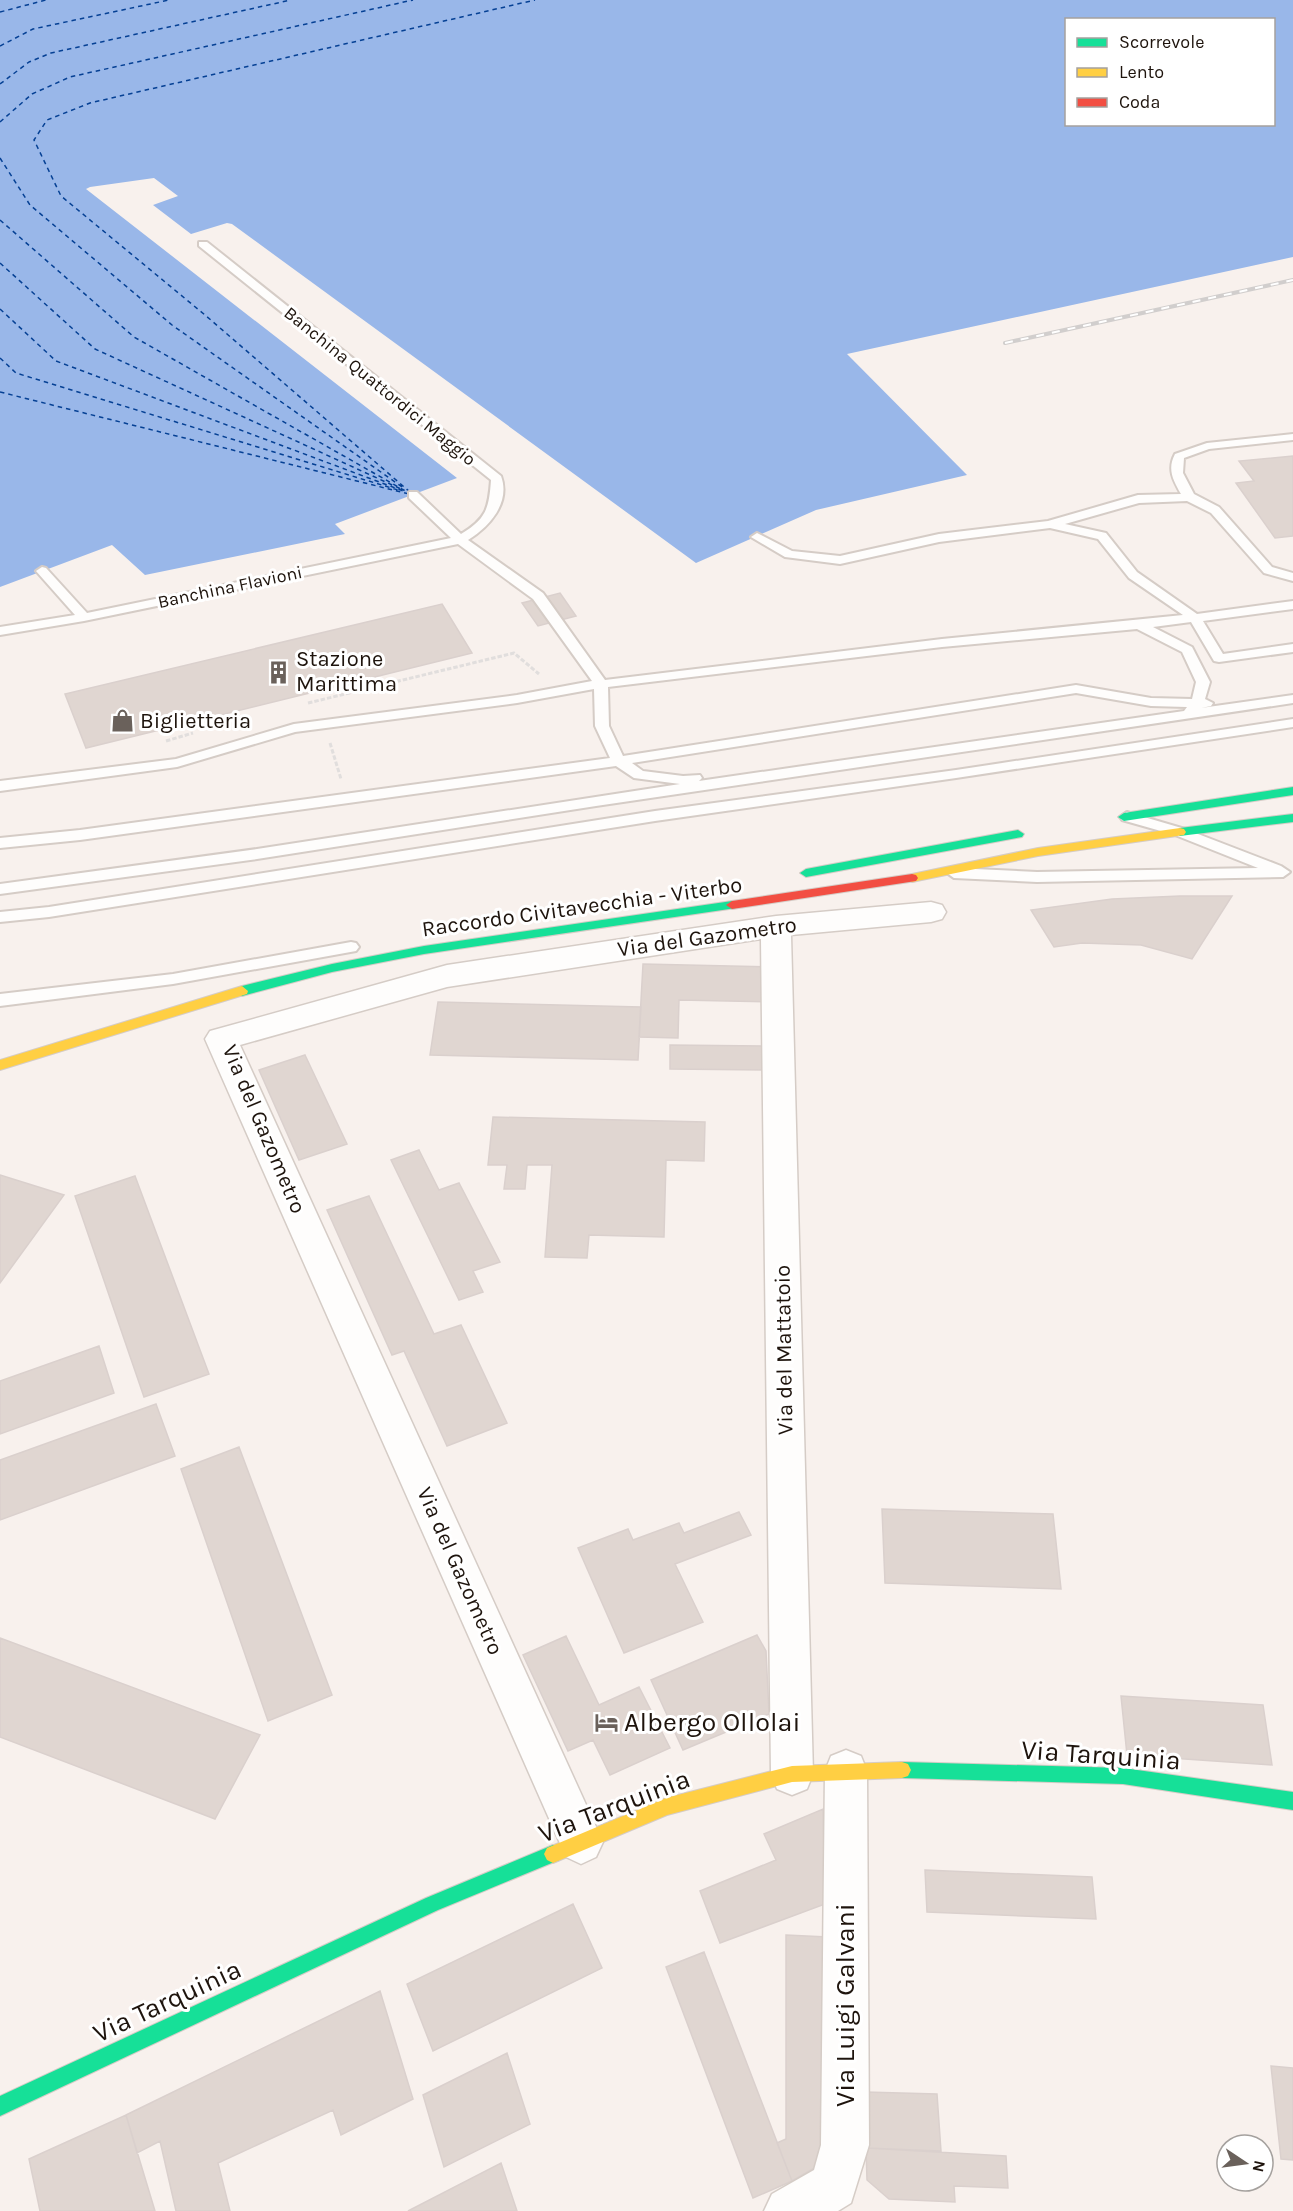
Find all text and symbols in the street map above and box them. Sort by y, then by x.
legend [1065,18,1275,126]
text: Scorrevole [1119,31,1204,53]
text: Lento [1119,61,1164,83]
text: Coda [1119,91,1160,113]
street label: Banchina Quattordici Maggio [280,302,480,470]
street label: Banchina Flavioni [156,561,304,613]
place label: Stazione Marittima [296,646,397,697]
building icon: Stazione Marittima [265,659,291,685]
shop icon: Biglietteria [109,708,135,734]
place label: Biglietteria [140,708,251,734]
street label: Raccordo Civitavecchia - Viterbo [420,872,744,942]
street label: Via del Gazometro [616,912,798,962]
street label: Via del Gazometro [217,1041,311,1217]
street label: Via del Mattatoio [770,1265,798,1435]
street label: Via del Gazometro [411,1483,509,1659]
place label: Albergo Ollolai [624,1706,800,1738]
hotel icon: Albergo Ollolai [593,1709,619,1735]
street label: Via Tarquinia [1020,1733,1182,1777]
street label: Via Tarquinia [534,1762,694,1850]
street label: Via Luigi Galvani [829,1903,861,2107]
street label: Via Tarquinia [88,1953,246,2049]
north arrow [1215,2133,1275,2193]
text: N [1249,2159,1270,2174]

